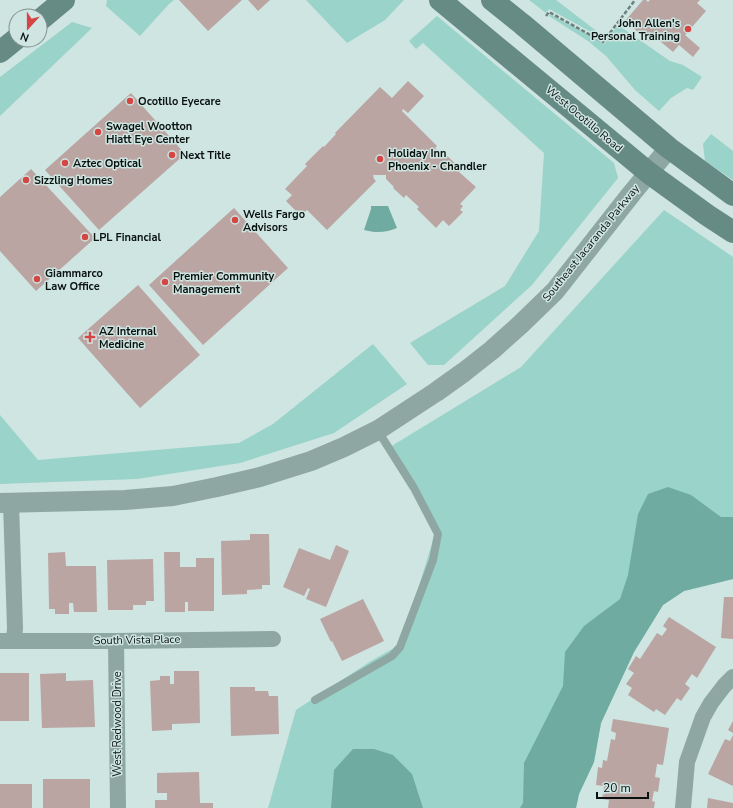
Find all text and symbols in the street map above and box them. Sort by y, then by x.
north arrow [8,8,48,48]
place label: John Allen's Personal Training [591,16,680,44]
marker: John Allen's Personal Training [683,24,693,34]
text: N [18,28,31,45]
street label: West Ocotillo Road [542,82,626,156]
place label: Ocotillo Eyecare [138,94,221,109]
marker: Ocotillo Eyecare [125,96,135,106]
place label: Swagel Wootton Hiatt Eye Center [106,119,192,147]
marker: Swagel Wootton Hiatt Eye Center [93,127,103,137]
place label: Holiday Inn Phoenix - Chandler [388,146,487,174]
place label: Next Title [180,148,231,163]
marker: Next Title [167,150,177,160]
marker: Holiday Inn Phoenix - Chandler [375,154,385,164]
place label: Aztec Optical [73,156,142,171]
marker: Aztec Optical [60,158,70,168]
place label: Sizzling Homes [34,173,112,188]
marker: Sizzling Homes [21,175,31,185]
street label: Southeast Jacaranda Parkway [539,181,643,305]
place label: Wells Fargo Advisors [243,207,305,235]
marker: Wells Fargo Advisors [230,215,240,225]
place label: LPL Financial [93,230,161,245]
marker: LPL Financial [80,232,90,242]
place label: Giammarco Law Office [45,266,103,294]
place label: Premier Community Management [173,269,275,297]
marker: Giammarco Law Office [32,274,42,284]
marker: Premier Community Management [160,277,170,287]
place label: AZ Internal Medicine [99,324,157,352]
marker: AZ Internal Medicine [84,331,96,343]
street label: South Vista Place [94,632,181,648]
street label: West Redwood Drive [110,671,125,777]
scale bar [597,774,648,800]
text: 20 m [603,780,631,796]

